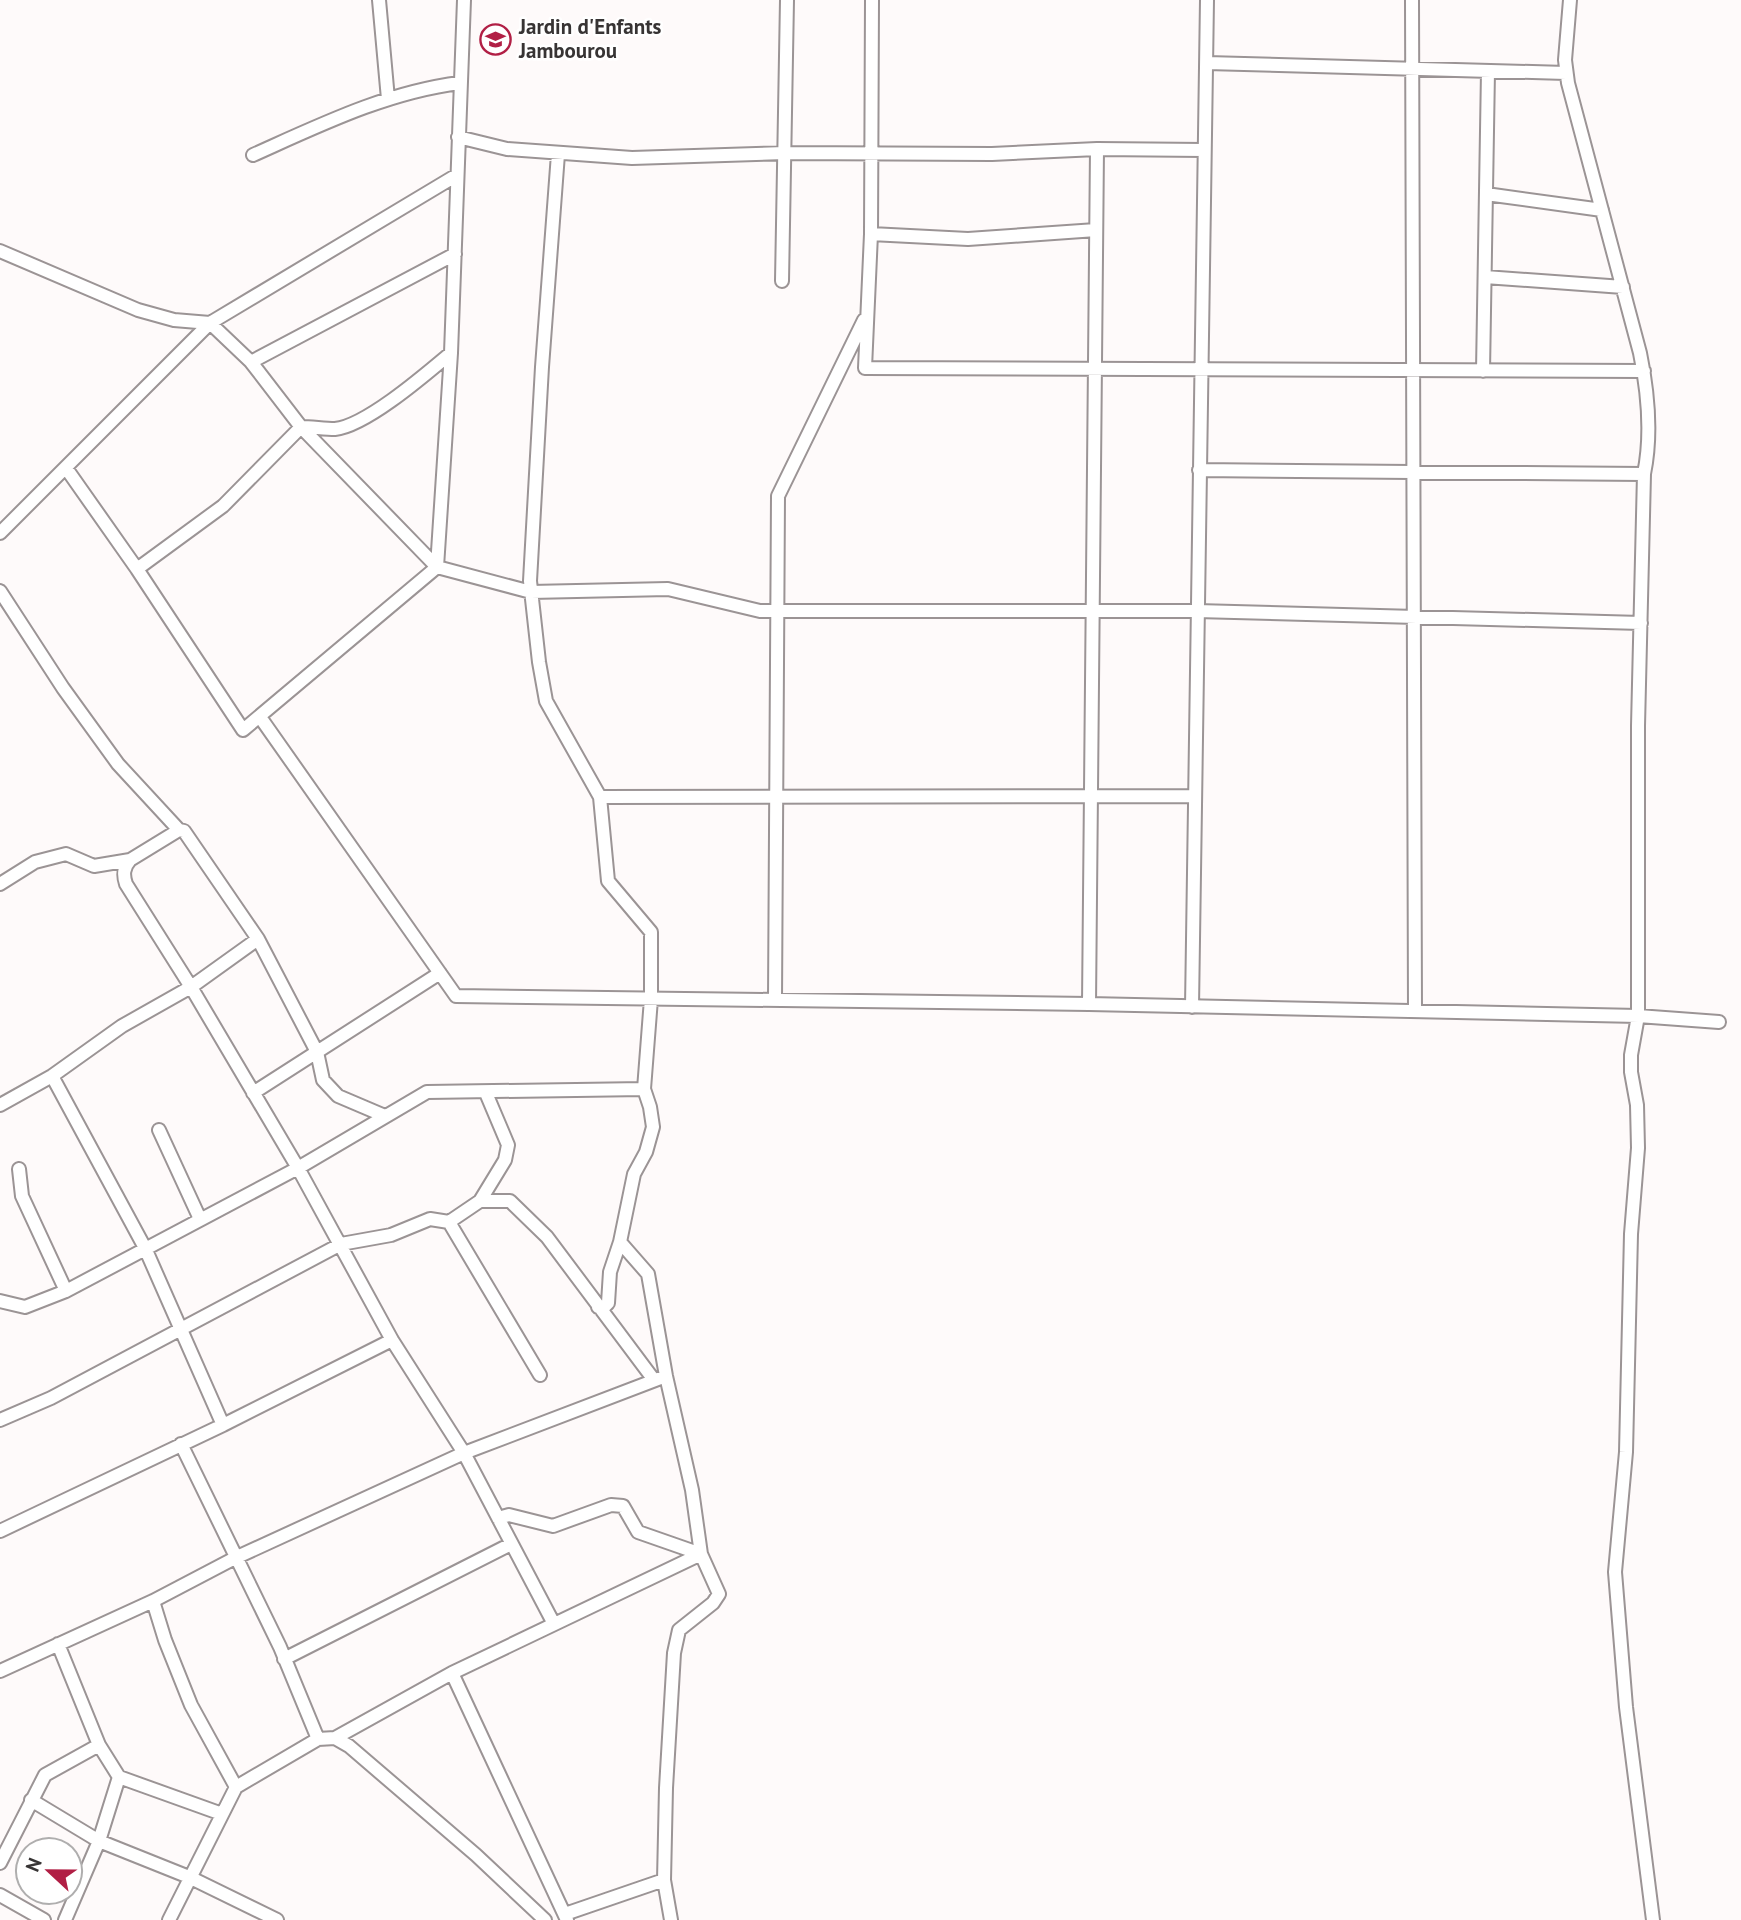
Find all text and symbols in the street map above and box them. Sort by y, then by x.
place label: Jardin d'Enfants Jambourou [518,13,662,64]
school or university icon: Jardin d'Enfants Jambourou [479,22,513,56]
north arrow [14,1836,84,1906]
text: N [20,1854,47,1875]

